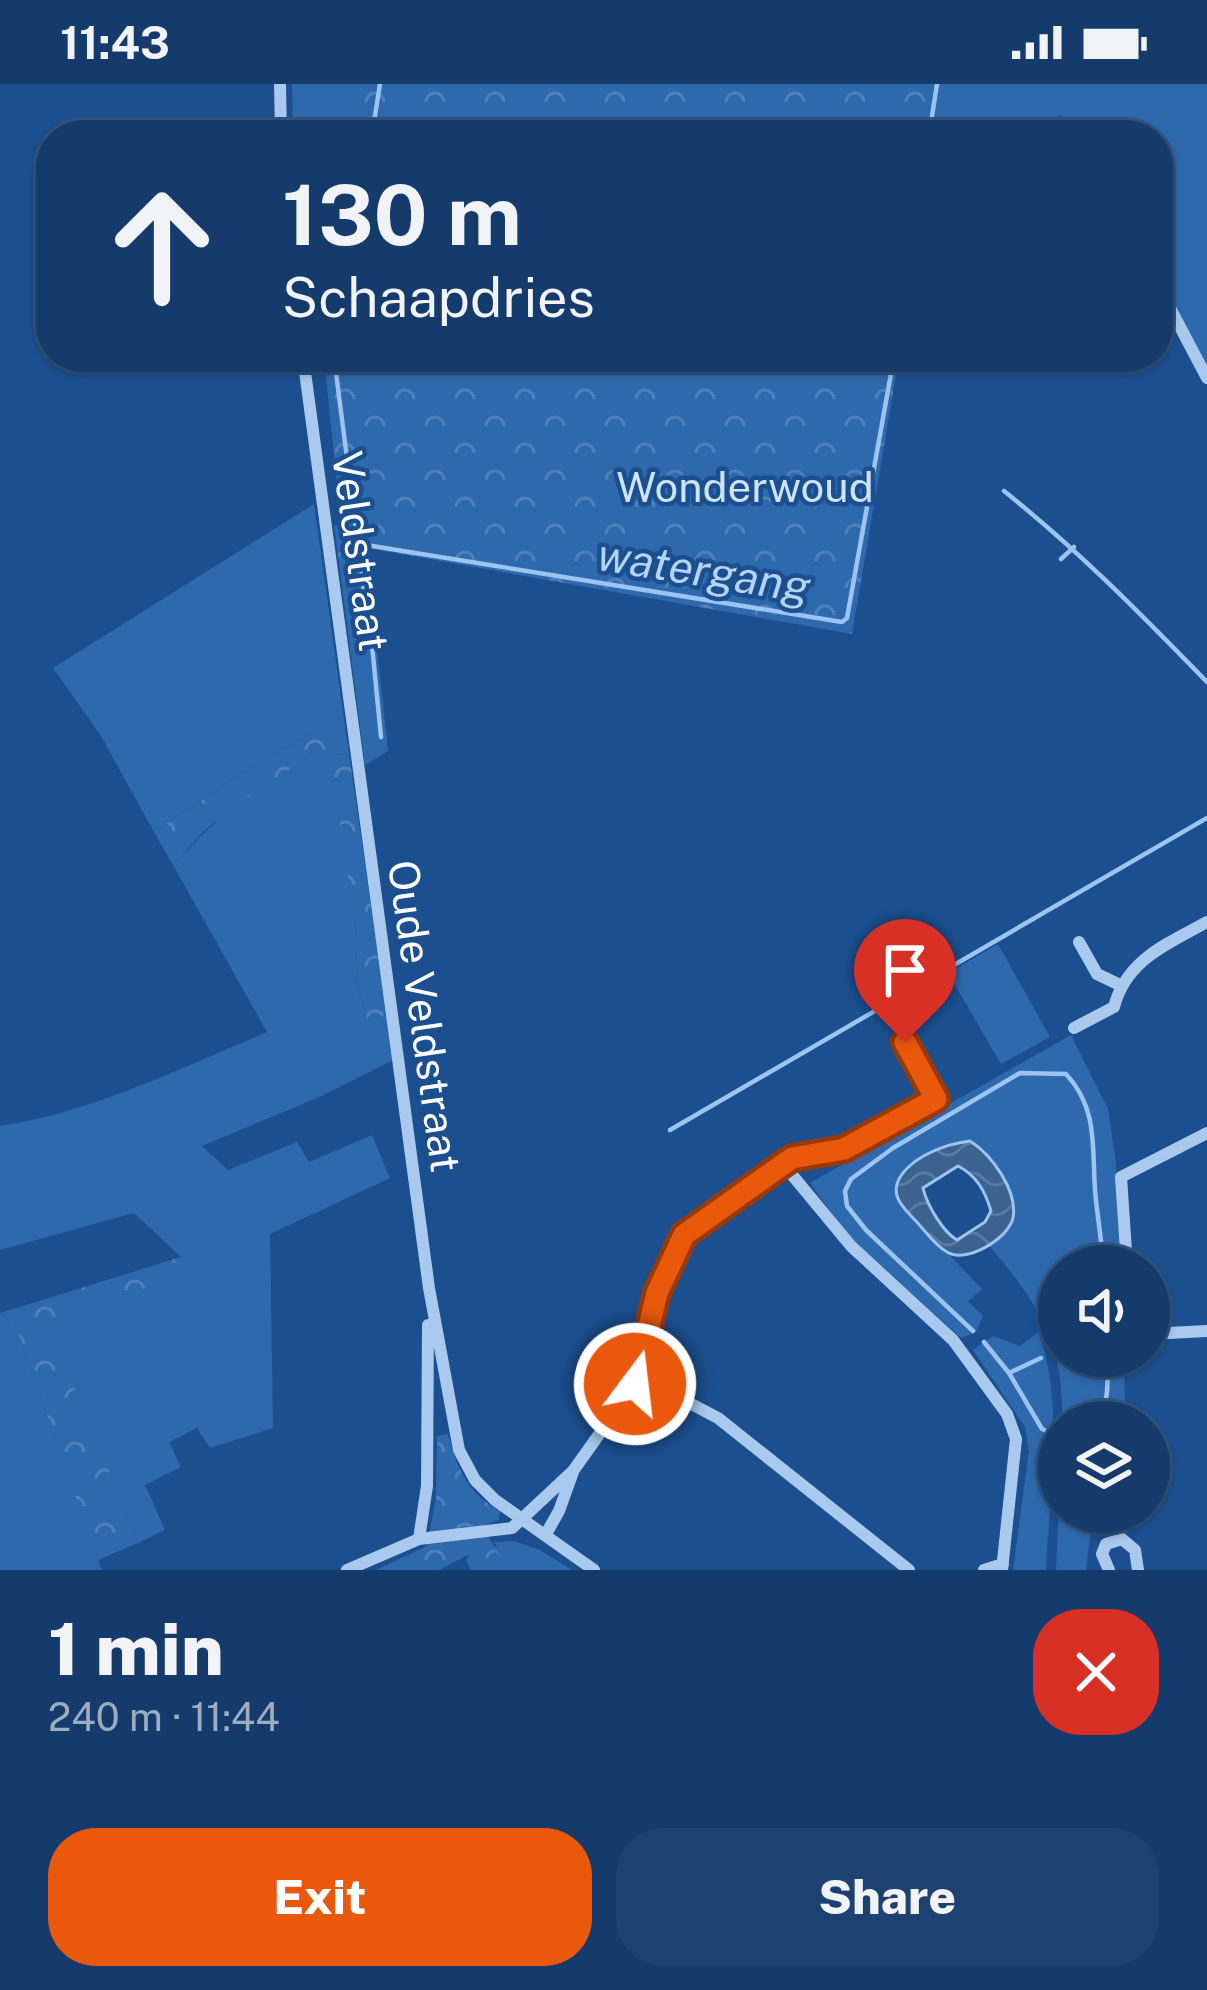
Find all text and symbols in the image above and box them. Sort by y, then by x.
text: 11:43 [60,16,170,69]
text: 130 m [282,165,522,264]
icon: ahead [84,168,240,324]
text: Schaapdries [282,266,595,329]
street label: Veldstraat [323,448,399,654]
park label: Wonderwoud [616,462,874,511]
water label: watergang [594,527,814,613]
street label: Oude Veldstraat [379,857,471,1175]
pin [854,919,956,1042]
icon: arrive [872,937,938,1003]
map controls [1038,1245,1170,1533]
button: sound [1038,1245,1170,1377]
position arrow [572,1321,698,1447]
button: layers [1038,1401,1170,1533]
text: 1 min [48,1607,224,1691]
button: close [1033,1609,1159,1735]
text: 240 m · 11:44 [48,1694,280,1740]
button: Exit [48,1828,592,1966]
button: Share [616,1828,1159,1966]

